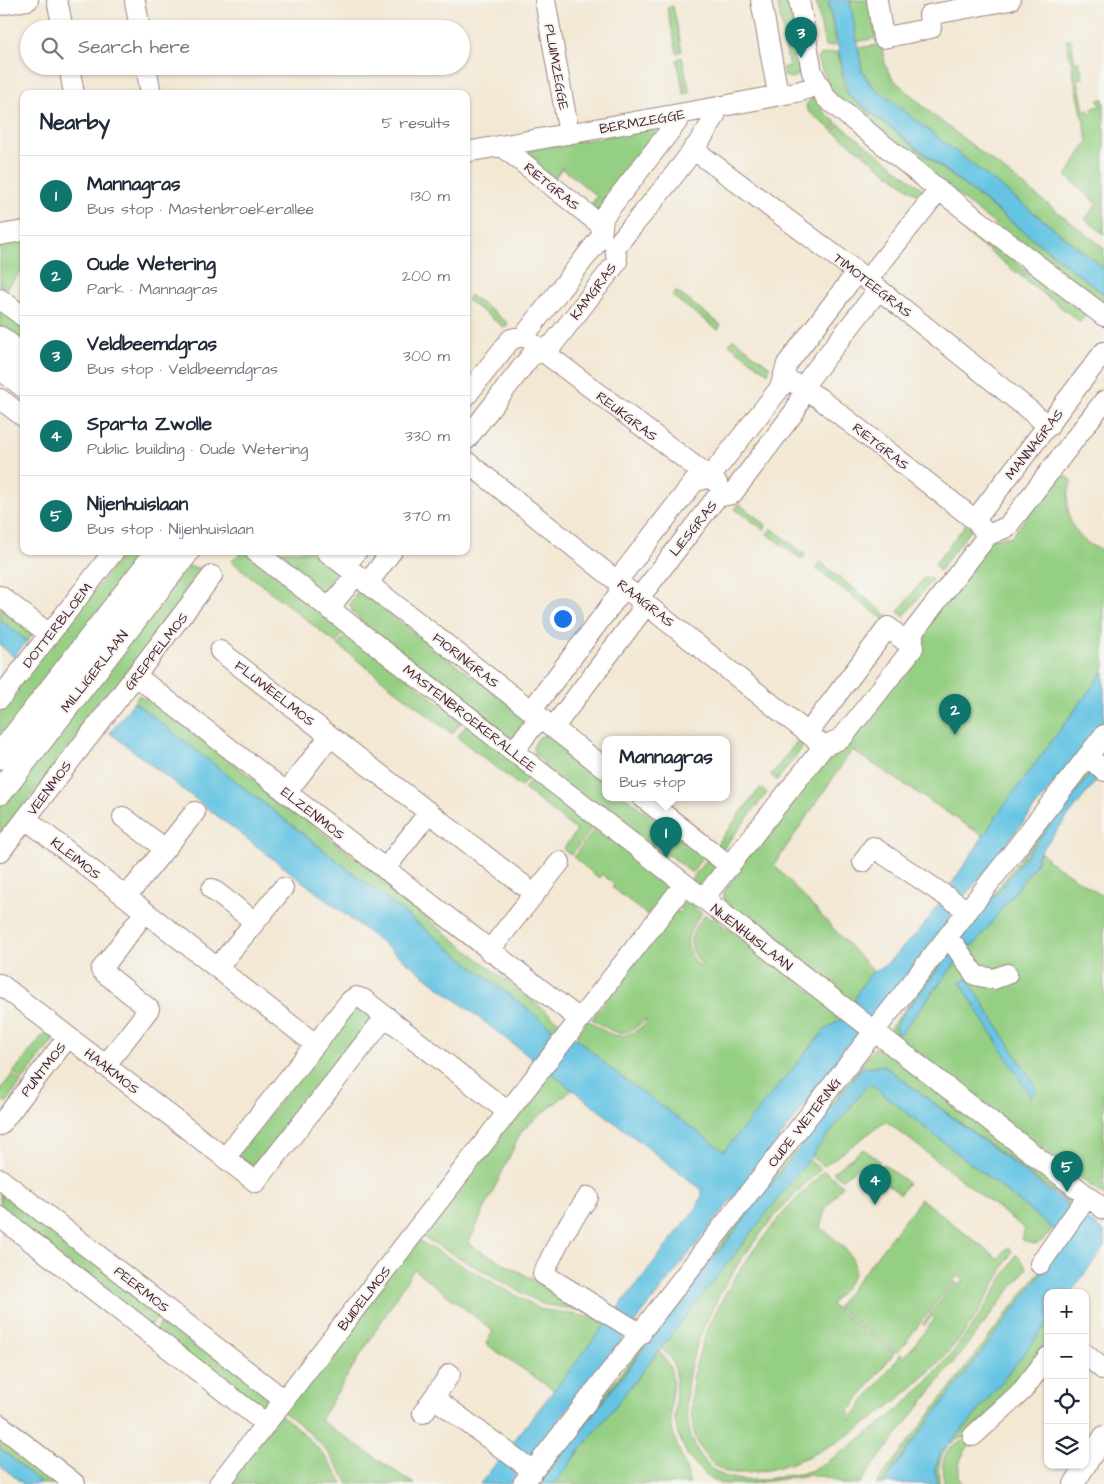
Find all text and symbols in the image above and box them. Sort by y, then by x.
pin: 3 [785,17,817,58]
search box [20,20,470,75]
street label: PLUIMZEGGE [539,23,574,113]
icon: search [38,34,66,62]
text: Search here [78,34,190,61]
street label: BERMZEGGE [598,104,687,139]
text: Nearby [40,108,110,137]
text: 5 results [382,112,450,134]
street label: RIETGRAS [519,158,584,216]
text: Mannagras [87,171,181,198]
text: 1 [55,185,57,207]
text: 130 m [411,185,450,207]
text: Bus stop · Mastenbroekerallee [87,198,314,220]
street label: TIMOTEEGRAS [829,249,916,323]
text: Oude Wetering [87,251,216,278]
street label: KAMGRAS [566,259,622,324]
text: 2 [51,265,61,287]
text: 200 m [402,265,450,287]
text: Park · Mannagras [87,278,218,300]
text: Veldbeemdgras [87,331,217,358]
text: 3 [52,345,60,367]
text: 300 m [403,345,450,367]
text: Bus stop · Veldbeemdgras [87,358,278,380]
street label: REUKGRAS [592,387,661,447]
street label: MANNAGRAS [1001,405,1069,484]
text: Sparta Zwolle [87,411,212,438]
street label: RIETGRAS [848,418,913,475]
text: 4 [51,425,61,447]
text: 330 m [405,425,450,447]
text: Public building · Oude Wetering [87,438,308,460]
text: Nijenhuislaan [87,491,188,518]
street label: LIESGRAS [665,496,723,561]
text: 5 [50,505,62,527]
text: 370 m [403,505,450,527]
text: Bus stop · Nijenhuislaan [87,518,254,540]
street label: RAAIGRAS [613,575,678,633]
street label: DOTTERBLOEM [18,579,98,672]
your location [550,606,576,632]
street label: GREPPELMOS [120,609,194,695]
street label: MILLIGERLAAN [56,626,133,717]
street label: FIORINGRAS [428,628,503,693]
street label: FLUWEELMOS [230,656,319,731]
street label: MASTENBROEKERALLEE [398,660,541,778]
pin: 2 [939,694,971,735]
popup [602,736,730,801]
text: Mannagras [619,744,713,771]
street label: VEENMOS [23,757,77,820]
text: Bus stop [619,771,686,793]
street label: ELZENMOS [276,783,348,845]
pin: 1 [650,817,682,858]
street label: KLEIMOS [46,833,105,885]
street label: NIJENHUISLAAN [706,899,797,976]
street label: PUNTMOS [16,1038,71,1101]
street label: HAAKMOS [80,1044,143,1100]
street label: OUDE WETERING [763,1073,846,1172]
pin: 5 [1051,1151,1083,1192]
pin: 4 [859,1164,891,1205]
street label: PEERMOS [109,1262,173,1318]
street label: BUIDELMOS [333,1262,396,1335]
map controls [1044,1289,1089,1469]
button: + [1044,1289,1089,1334]
button: − [1044,1334,1089,1379]
button: locate [1044,1379,1089,1424]
button: layers [1044,1424,1089,1469]

